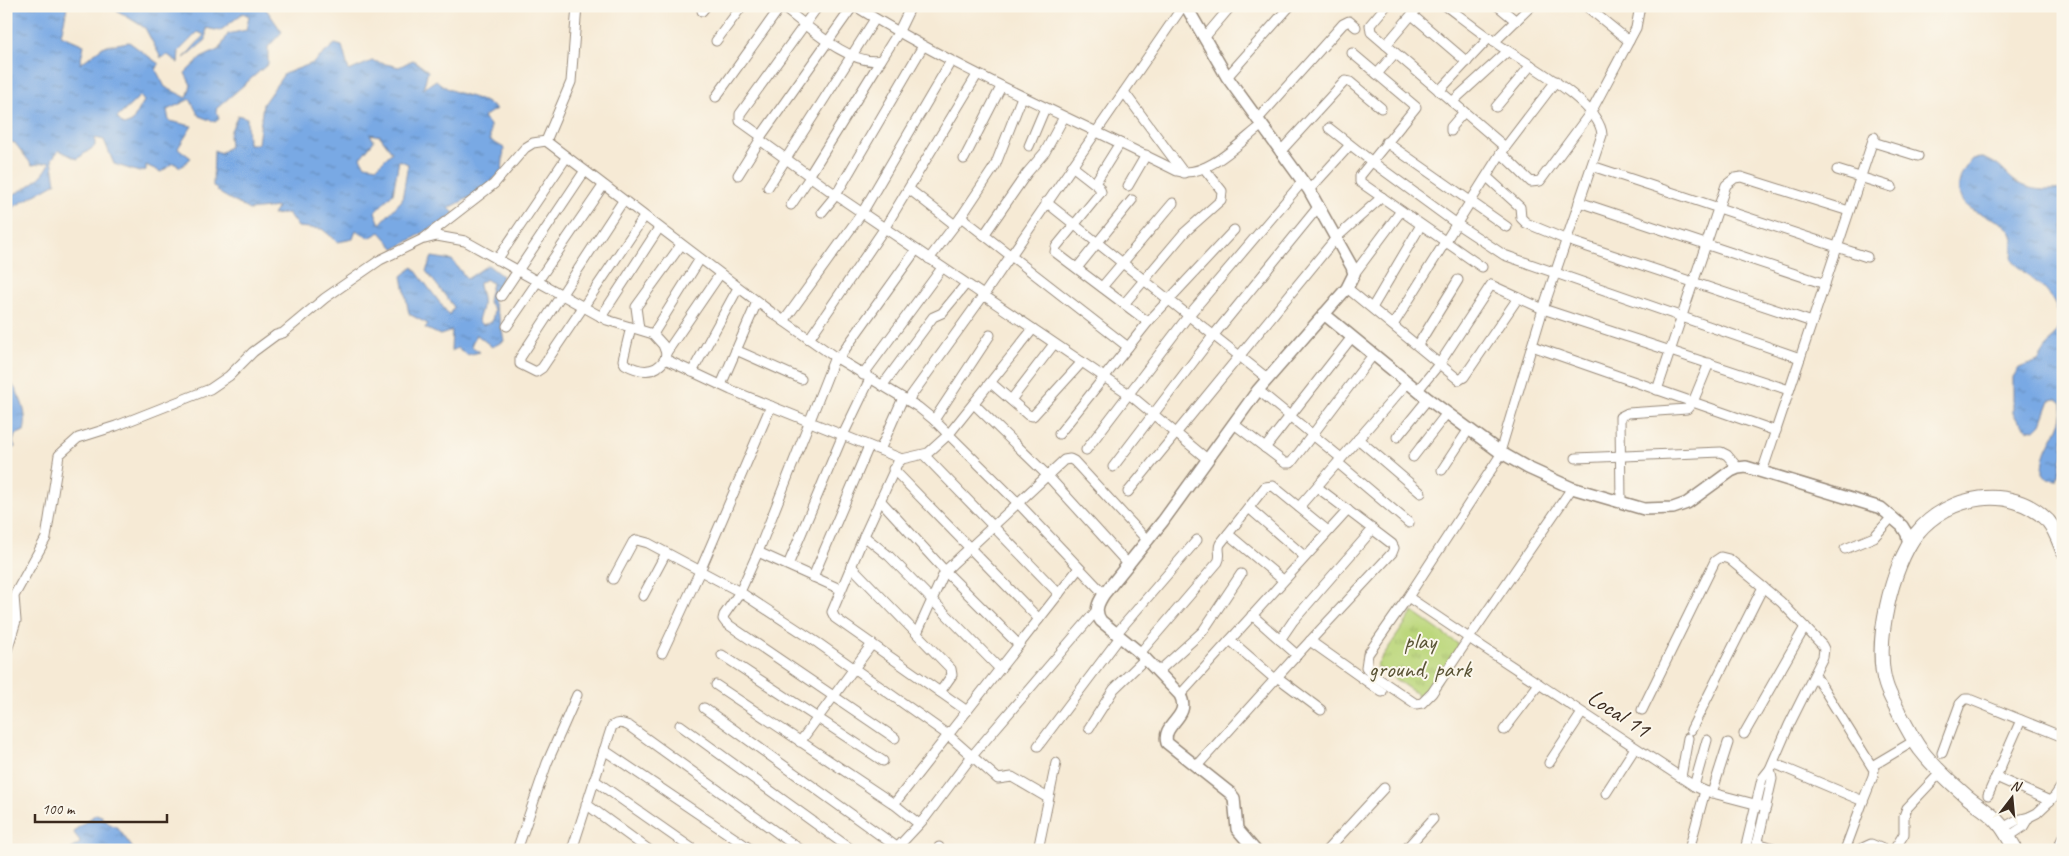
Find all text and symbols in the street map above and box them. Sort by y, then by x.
park label: play ground, park [1369,626,1473,684]
street label: Local 11 [1582,682,1657,745]
north arrow [1986,774,2036,824]
text: N [2009,777,2024,796]
scale bar [35,791,168,823]
text: 100 m [42,800,76,819]

